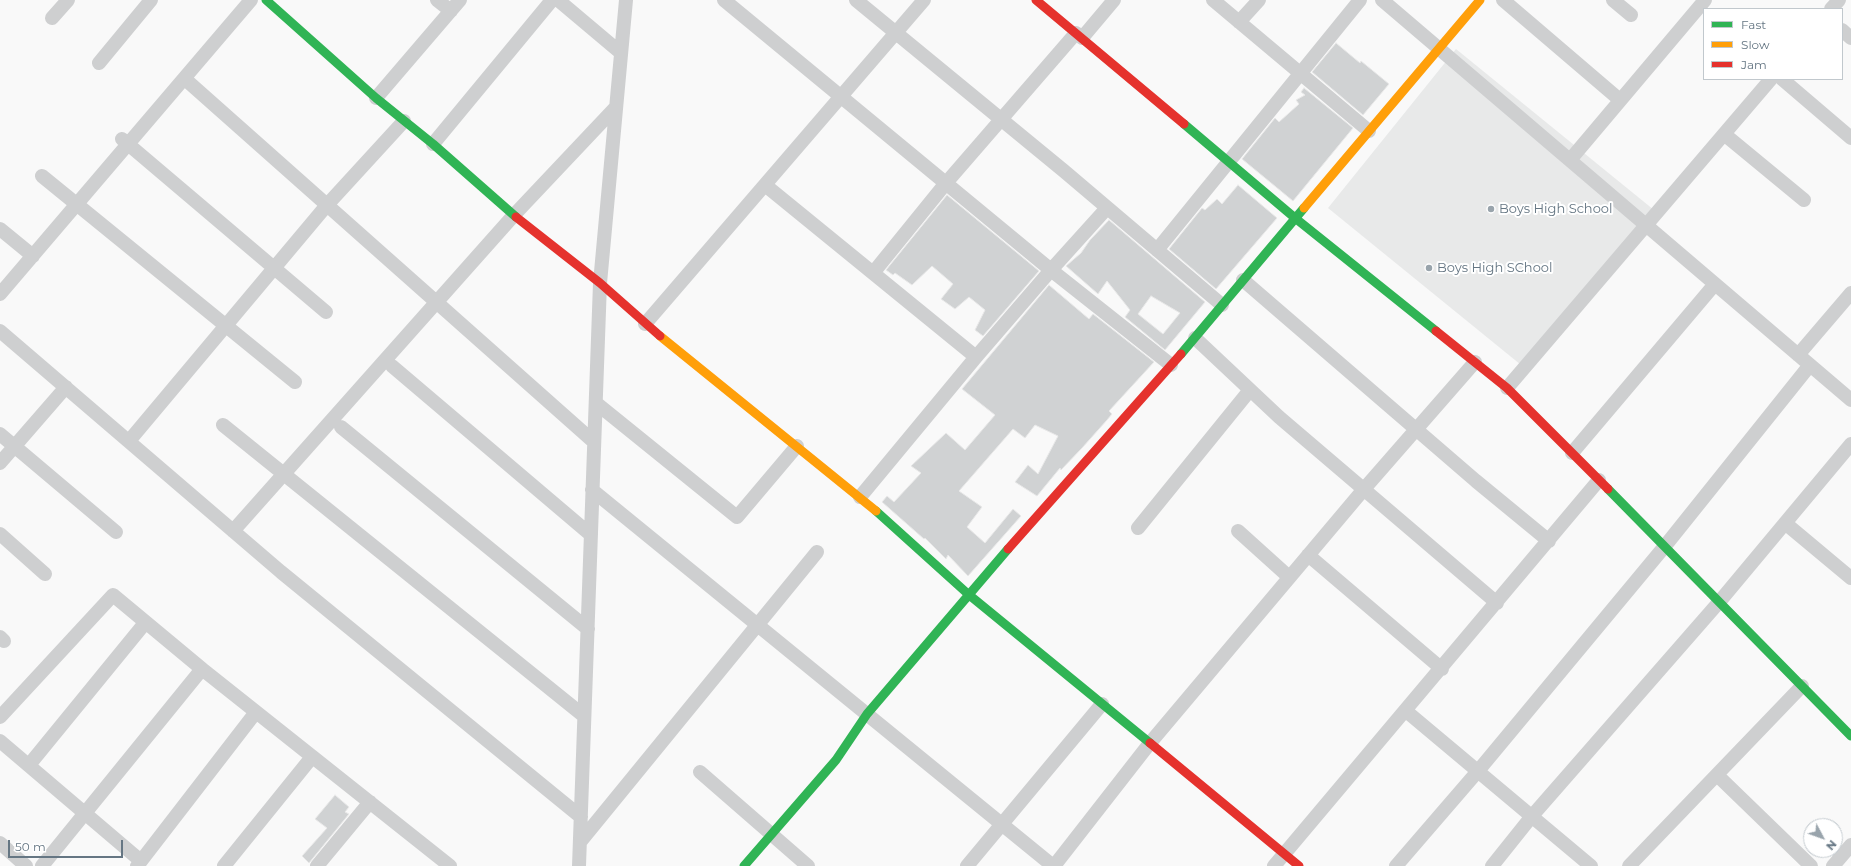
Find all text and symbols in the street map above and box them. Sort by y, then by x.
legend [1703,8,1843,80]
text: Fast [1741,17,1766,32]
text: Slow [1741,37,1770,52]
text: Jam [1741,57,1767,72]
place label: Boys High School [1499,201,1612,217]
marker: Boys High School [1486,204,1496,214]
place label: Boys High SChool [1437,260,1552,276]
marker: Boys High SChool [1424,263,1434,273]
north arrow [1803,818,1843,858]
scale bar [10,832,125,858]
text: N [1823,837,1840,853]
text: 50 m [15,839,46,854]

